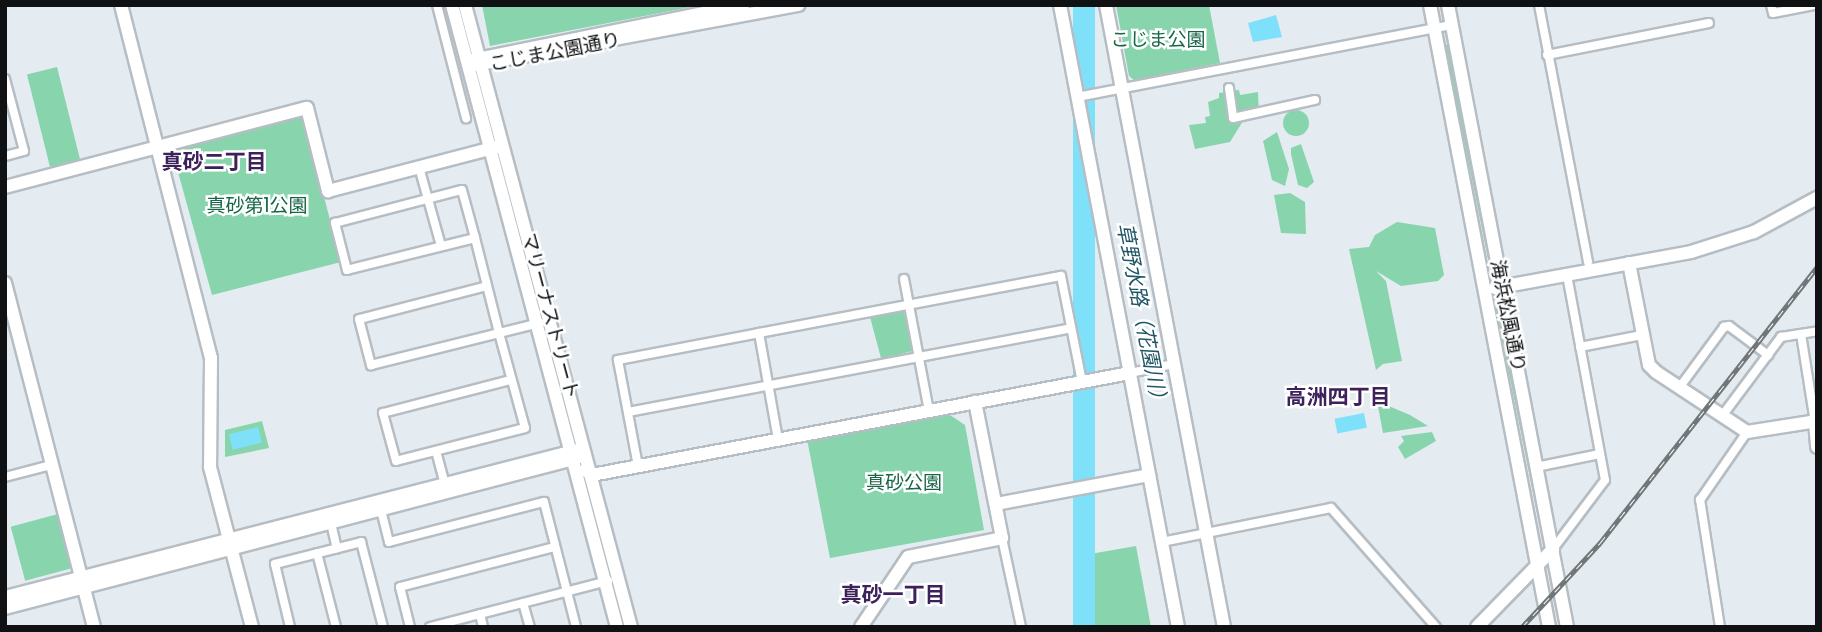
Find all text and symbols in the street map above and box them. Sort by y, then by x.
street label: こじま公園通り [488,28,622,76]
park label: こじま公園 [1111,29,1205,51]
district label: 真砂二丁目 [162,149,266,175]
park label: 真砂第1公園 [206,195,308,217]
water label: 草野水路（花園川） [1112,221,1172,411]
street label: マリーナストリート [517,230,583,402]
street label: 海浜松風通り [1486,258,1530,374]
district label: 高洲四丁目 [1286,384,1390,410]
park label: 真砂公園 [866,472,942,494]
district label: 真砂一丁目 [841,582,945,608]

